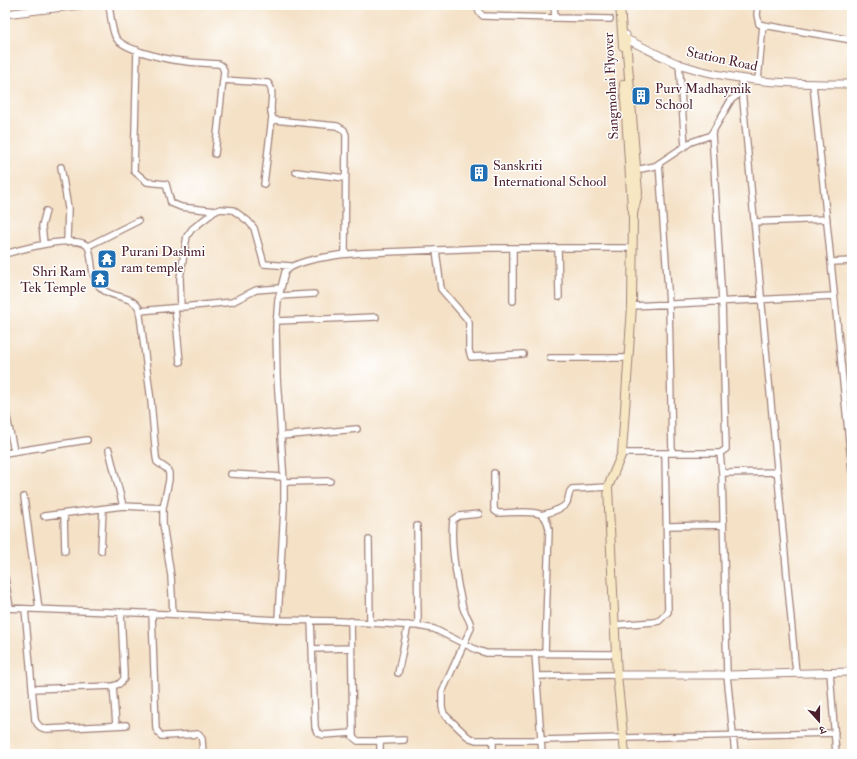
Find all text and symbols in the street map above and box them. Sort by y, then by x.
street label: Sangmohai Flyover [600,31,623,140]
street label: Station Road [685,43,759,75]
place label: Purv Madhaymik School [655,80,752,113]
building icon: Purv Madhaymik School [630,85,652,107]
place label: Sanskriti International School [493,157,607,190]
building icon: Sanskriti International School [468,162,490,184]
place label: Purani Dashmi ram temple [121,243,205,277]
temple icon: Purani Dashmi ram temple [96,248,118,270]
place label: Shri Ram Tek Temple [20,263,86,297]
temple icon: Shri Ram Tek Temple [89,268,111,290]
north arrow [799,701,839,741]
text: उ [816,722,828,737]

